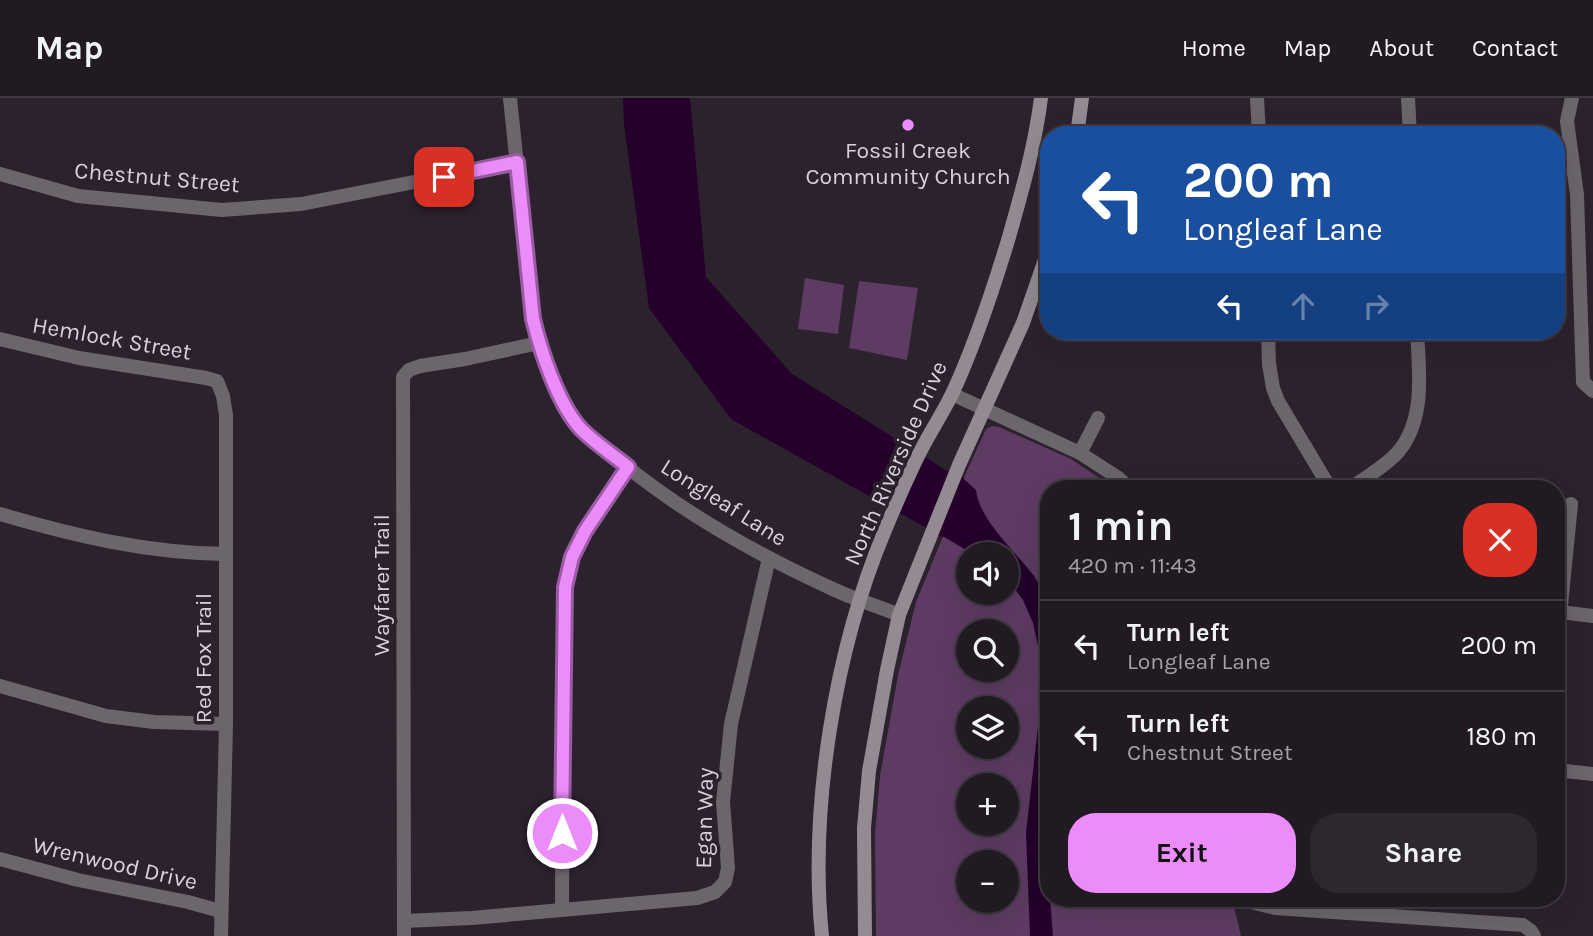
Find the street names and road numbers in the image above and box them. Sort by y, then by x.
street label: Chestnut Street [73,157,241,198]
street label: Hemlock Street [30,311,194,366]
street label: North Riverside Drive [838,357,953,570]
street label: Longleaf Lane [656,453,792,552]
street label: Wayfarer Trail [368,514,395,656]
street label: Red Fox Trail [190,593,217,723]
street label: Egan Way [690,767,719,869]
street label: Wrenwood Drive [30,831,200,896]

